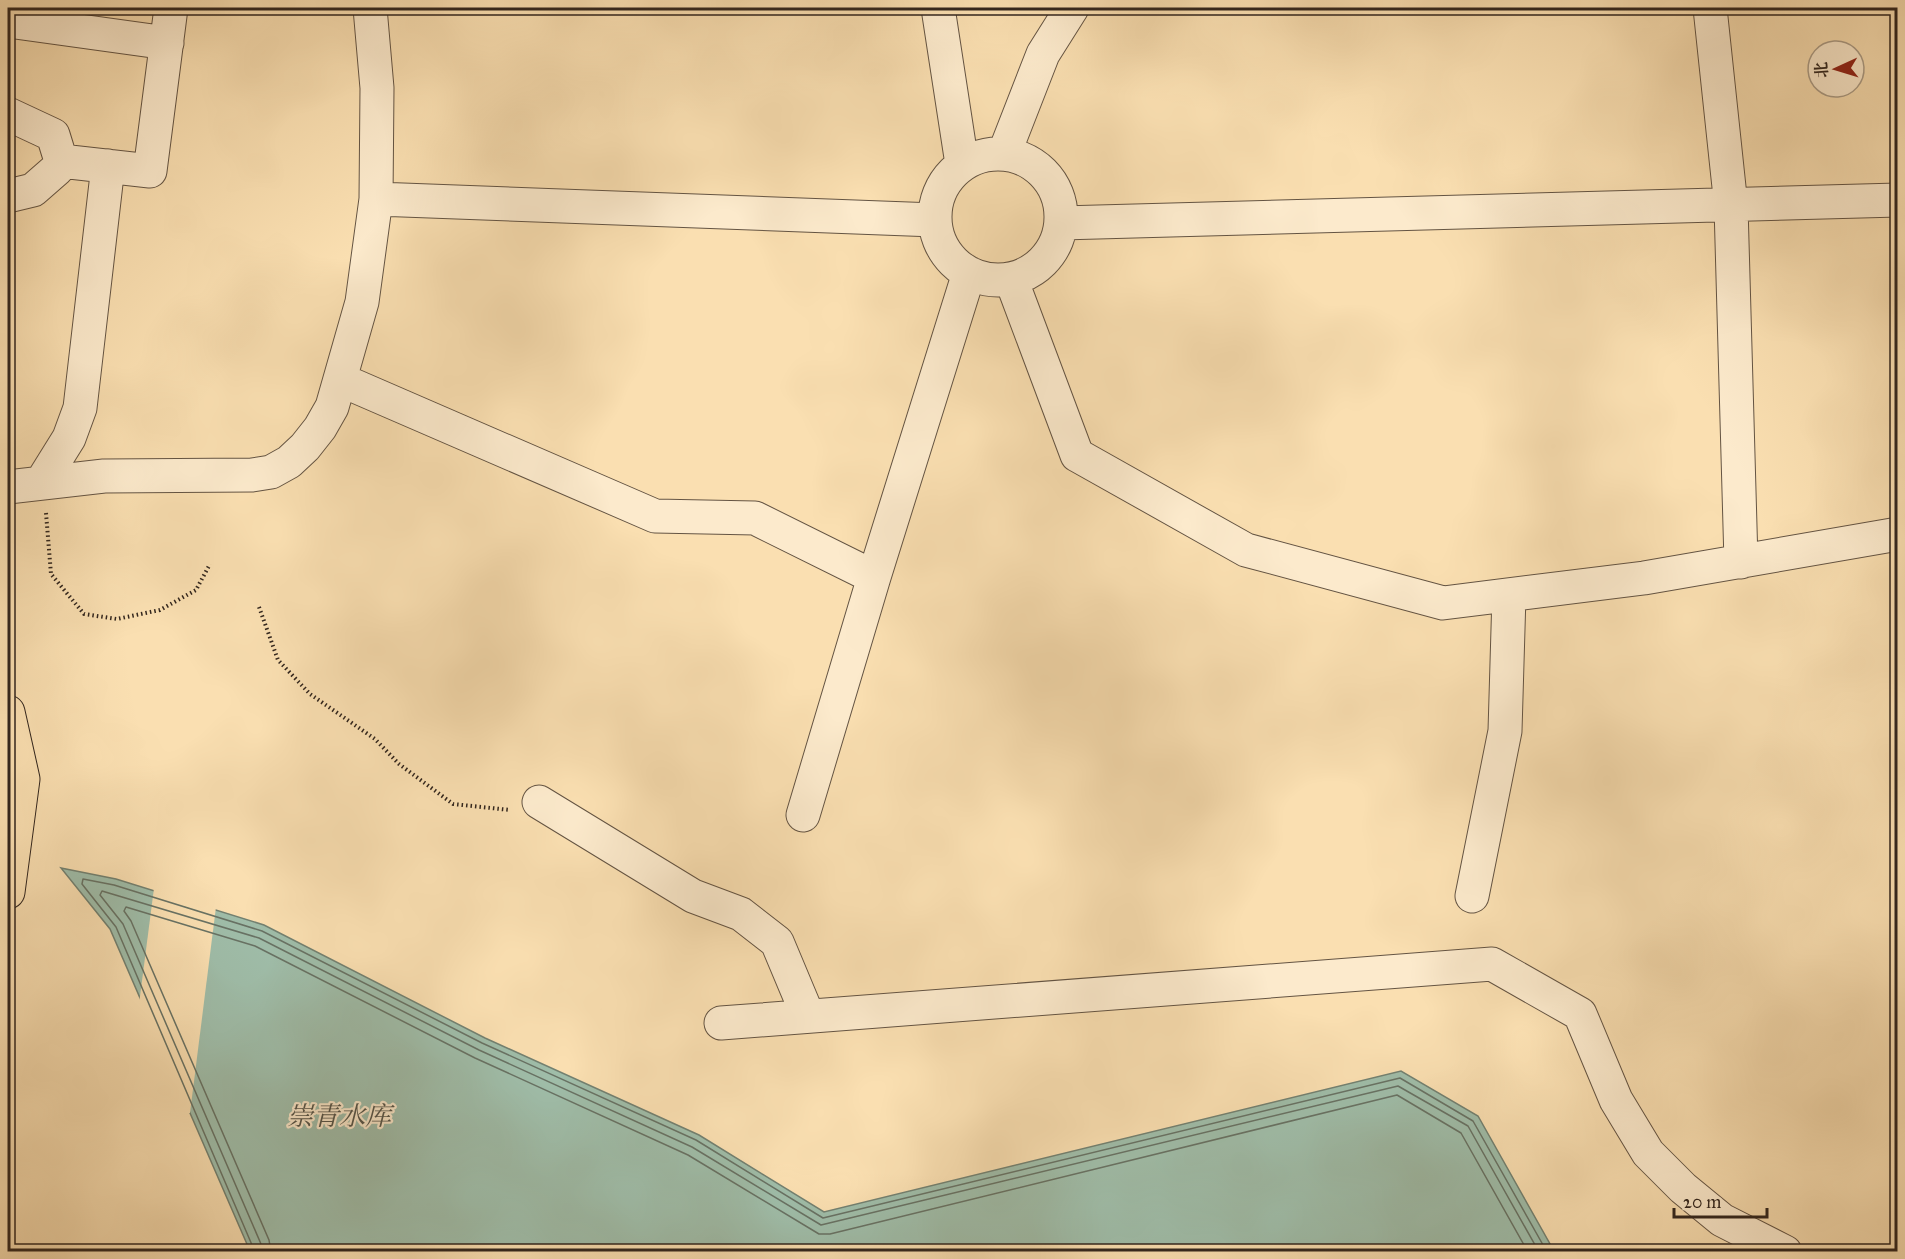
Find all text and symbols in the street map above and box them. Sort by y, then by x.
north arrow [1806,39,1866,99]
text: 北 [1811,61,1832,79]
water label: 崇青水库 [287,1100,395,1132]
scale bar [1674,1181,1767,1219]
text: 20 m [1683,1191,1721,1213]

